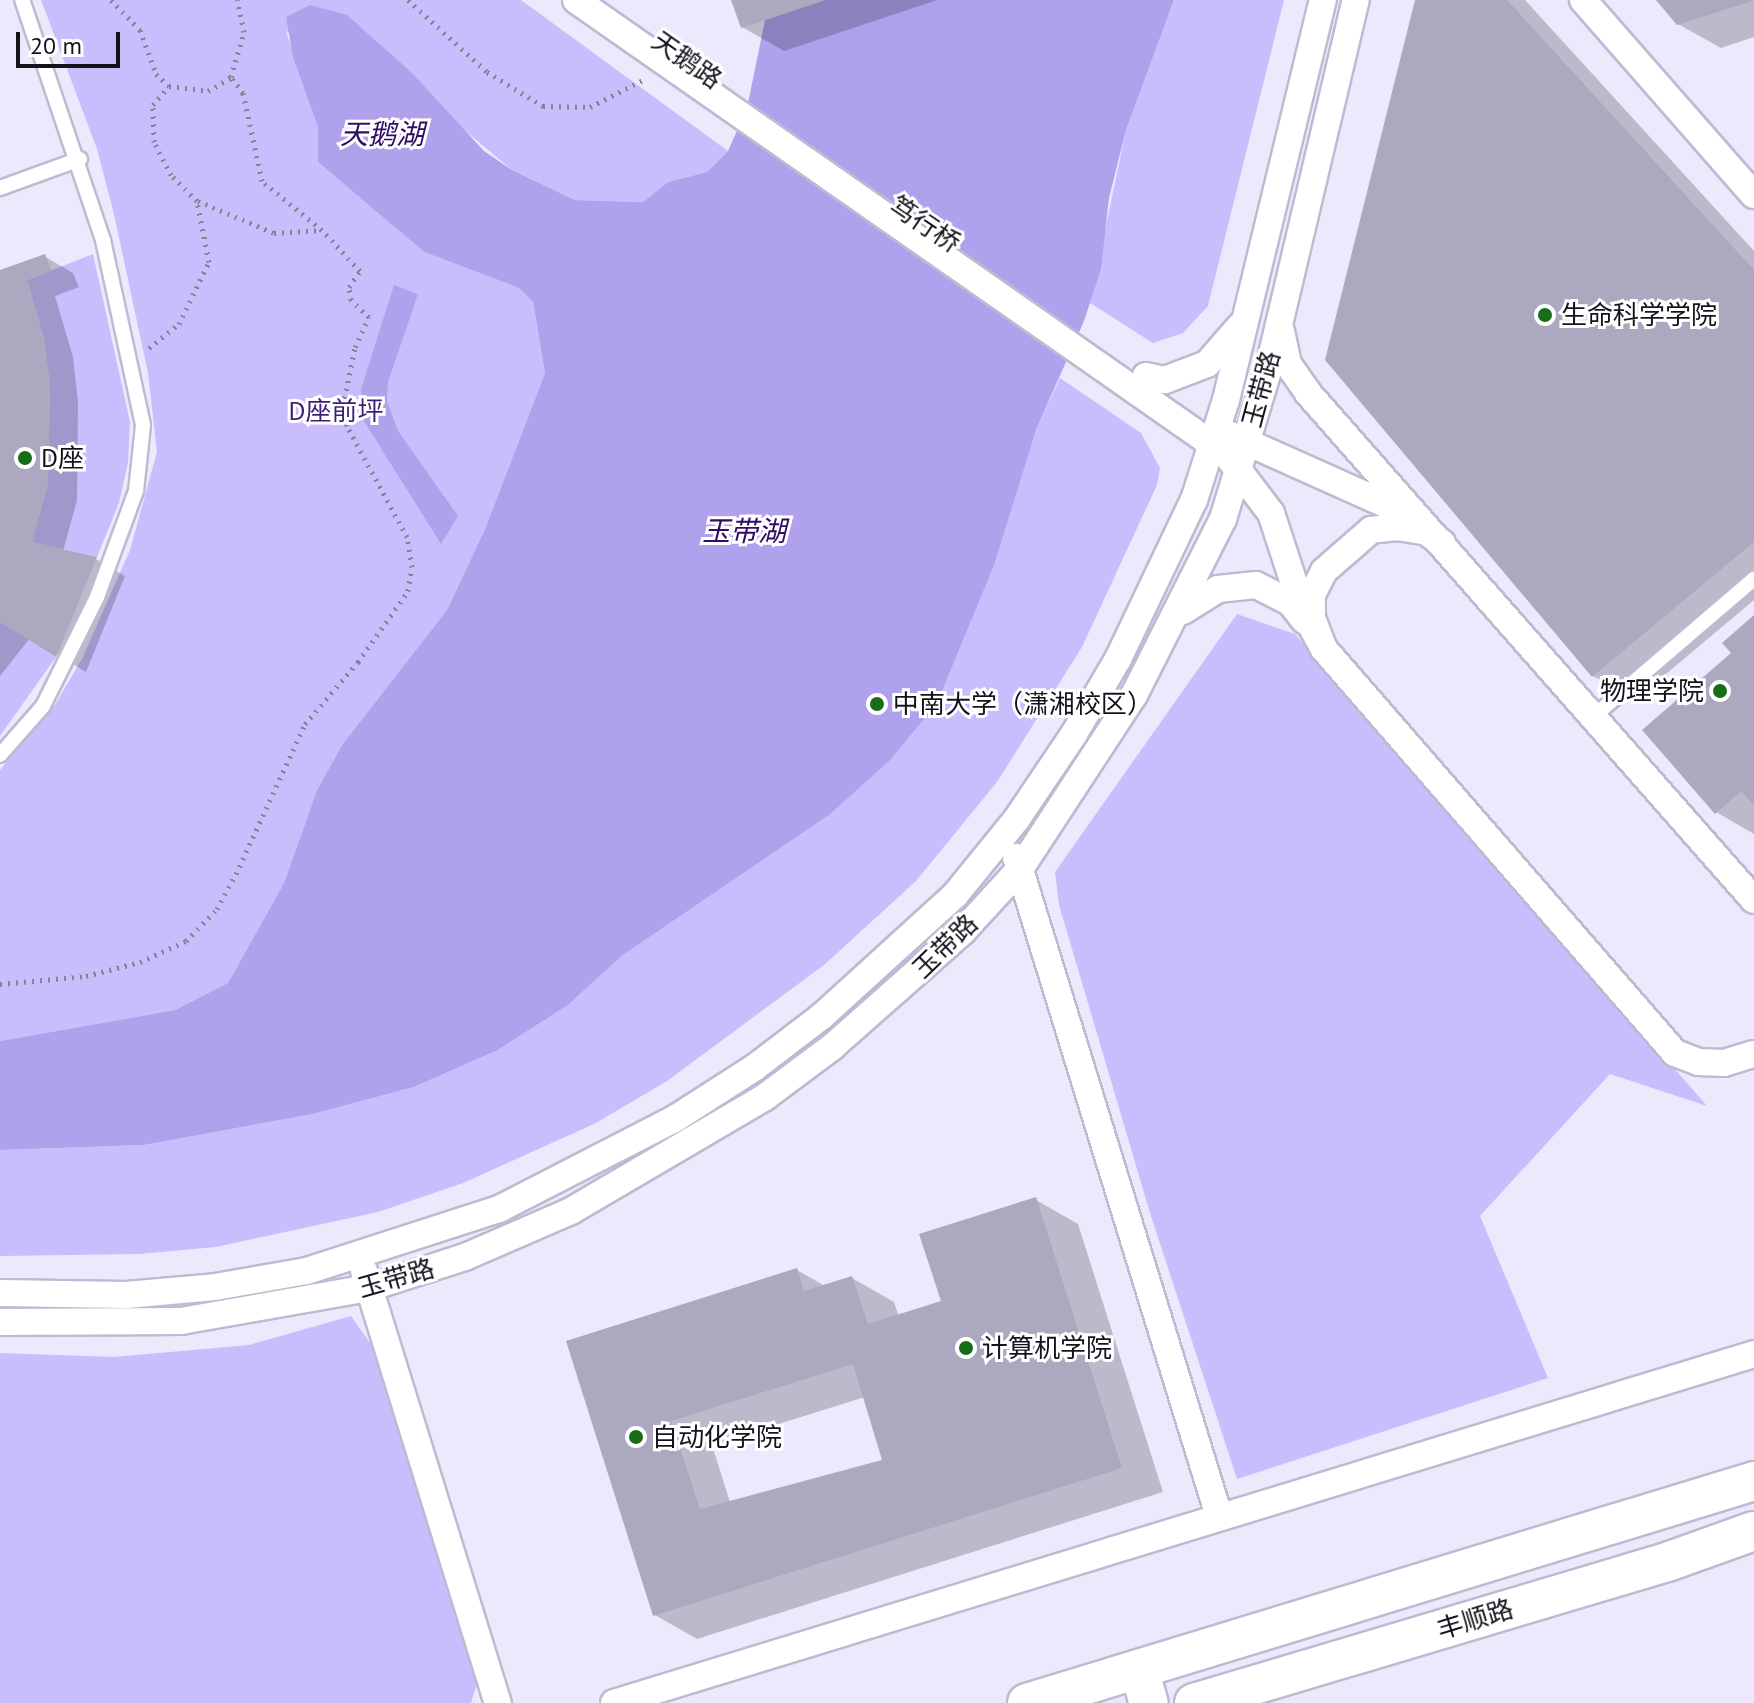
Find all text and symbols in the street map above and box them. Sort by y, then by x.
scale bar [20,16,124,66]
street label: 天鹅路 [646,25,728,95]
text: 20 m [30,30,82,61]
water label: 天鹅湖 [340,117,424,151]
street label: 笃行桥 [884,189,966,259]
place label: 生命科学学院 [1561,299,1717,331]
marker: 生命科学学院 [1536,306,1554,324]
street label: 玉带路 [1236,347,1286,431]
park label: D座前坪 [288,395,384,427]
place label: D座 [41,442,84,474]
marker: D座 [16,449,34,467]
water label: 玉带湖 [702,514,786,548]
place label: 物理学院 [1600,675,1704,707]
marker: 物理学院 [1711,682,1729,700]
place label: 中南大学（潇湘校区） [893,688,1153,720]
marker: 中南大学（潇湘校区） [868,695,886,713]
street label: 玉带路 [906,908,984,984]
street label: 玉带路 [354,1252,438,1304]
place label: 计算机学院 [982,1332,1112,1364]
marker: 计算机学院 [957,1339,975,1357]
place label: 自动化学院 [652,1421,782,1453]
marker: 自动化学院 [627,1428,645,1446]
street label: 丰顺路 [1433,1593,1517,1645]

